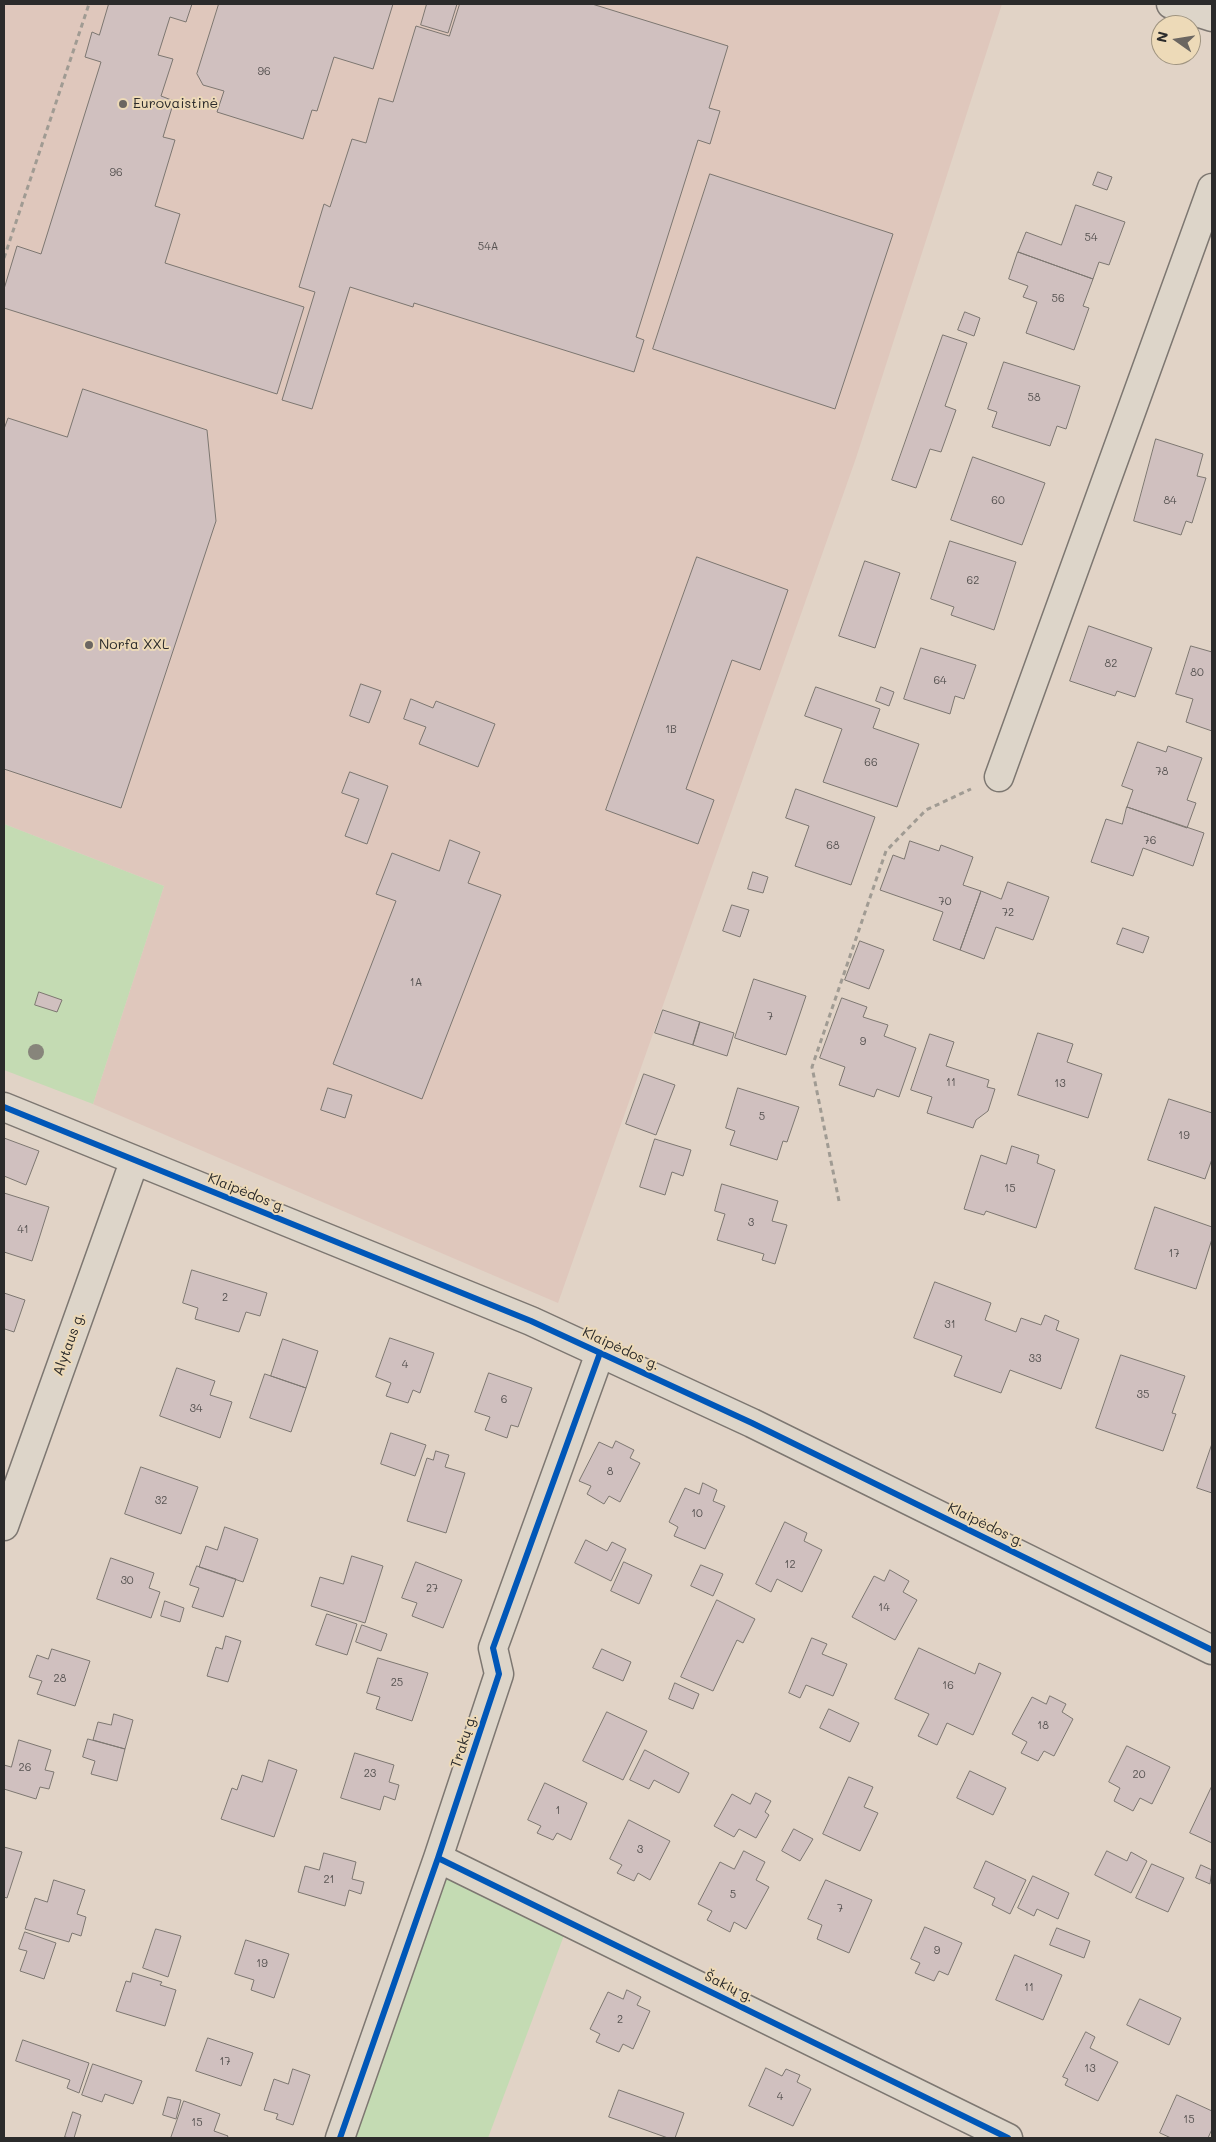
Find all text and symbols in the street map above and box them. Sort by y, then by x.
north arrow [1151,15,1201,65]
text: N [1151,29,1172,44]
house number: 96 [257,65,271,79]
place label: Eurovaistinė [133,96,218,112]
marker: Eurovaistinė [117,98,129,110]
house number: 96 [109,166,123,180]
house number: 54 [1085,231,1097,245]
house number: 54A [478,240,498,254]
house number: 56 [1051,292,1065,306]
house number: 58 [1027,391,1041,405]
house number: 60 [991,494,1005,508]
house number: 84 [1163,494,1177,508]
house number: 62 [967,574,979,588]
place label: Norfa XXL [99,637,169,653]
marker: Norfa XXL [83,639,95,651]
house number: 82 [1105,657,1117,671]
house number: 80 [1190,666,1204,680]
house number: 64 [933,674,947,688]
house number: 1B [665,723,677,737]
house number: 66 [864,756,878,770]
house number: 78 [1156,765,1168,779]
house number: 76 [1144,834,1156,848]
house number: 68 [826,839,840,853]
house number: 70 [939,895,951,909]
house number: 72 [1002,906,1014,920]
house number: 1A [410,976,422,990]
house number: 7 [767,1010,773,1024]
house number: 9 [860,1035,866,1049]
house number: 11 [946,1076,956,1090]
house number: 13 [1054,1077,1066,1091]
house number: 5 [759,1110,765,1124]
house number: 19 [1178,1129,1190,1143]
street label: Klaipėdos g. [205,1170,289,1216]
house number: 15 [1004,1182,1016,1196]
house number: 3 [748,1216,754,1230]
house number: 41 [17,1223,29,1237]
house number: 17 [1168,1247,1180,1261]
house number: 2 [222,1291,228,1305]
street label: Alytaus g. [50,1310,88,1378]
house number: 31 [944,1318,956,1332]
street label: Klaipėdos g. [580,1324,662,1374]
house number: 33 [1029,1352,1041,1366]
house number: 4 [402,1358,408,1372]
house number: 35 [1137,1388,1149,1402]
house number: 6 [501,1393,507,1407]
house number: 34 [190,1402,202,1416]
house number: 8 [607,1465,613,1479]
house number: 32 [155,1494,167,1508]
street label: Klaipėdos g. [945,1499,1027,1551]
house number: 10 [691,1507,703,1521]
house number: 12 [784,1558,796,1572]
house number: 30 [120,1574,134,1588]
house number: 27 [426,1582,438,1596]
house number: 14 [878,1601,890,1615]
house number: 28 [54,1672,66,1686]
house number: 25 [391,1676,403,1690]
house number: 16 [942,1679,954,1693]
street label: Trakų g. [447,1712,481,1770]
house number: 18 [1037,1719,1049,1733]
house number: 26 [19,1761,31,1775]
house number: 23 [364,1767,376,1781]
house number: 20 [1133,1768,1145,1782]
house number: 1 [556,1804,560,1818]
house number: 3 [637,1843,643,1857]
house number: 21 [323,1873,335,1887]
house number: 5 [730,1888,736,1902]
house number: 7 [837,1902,843,1916]
house number: 9 [934,1944,940,1958]
house number: 19 [256,1957,268,1971]
street label: Šakių g. [702,1968,756,2006]
house number: 11 [1024,1981,1034,1995]
house number: 2 [617,2013,623,2027]
house number: 17 [219,2055,231,2069]
house number: 13 [1084,2062,1096,2076]
house number: 4 [777,2090,783,2104]
house number: 15 [1183,2113,1195,2127]
house number: 15 [191,2116,203,2130]

